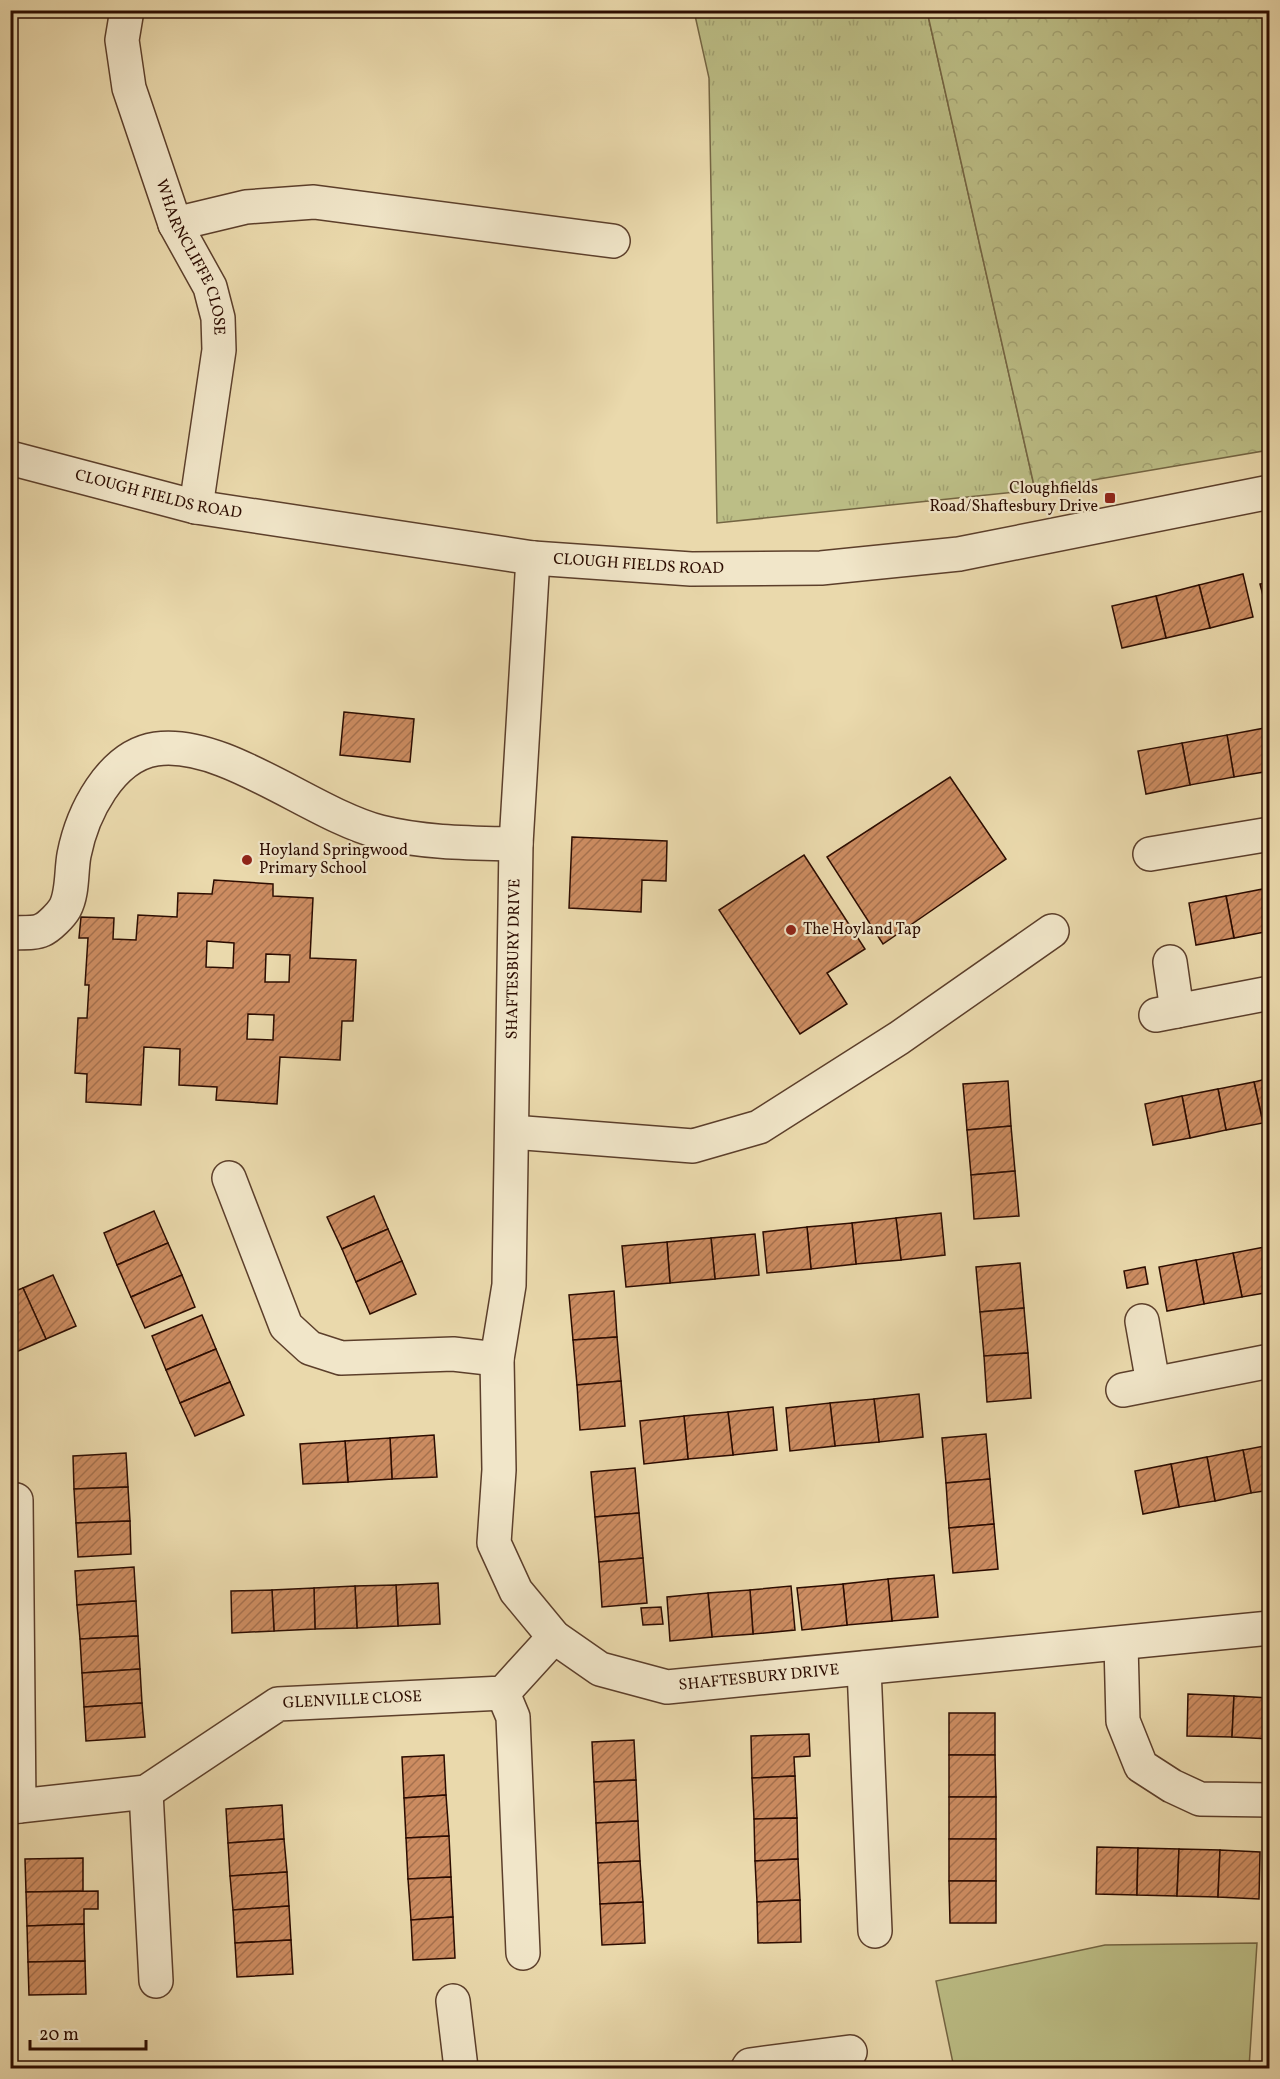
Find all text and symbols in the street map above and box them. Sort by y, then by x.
street label: WHARNCLIFFE CLOSE [150,177,230,336]
street label: CLOUGH FIELDS ROAD [72,465,244,525]
place label: Cloughfields Road/Shaftesbury Drive [929,478,1098,518]
marker: Cloughfields Road/Shaftesbury Drive [1103,491,1117,505]
street label: CLOUGH FIELDS ROAD [552,548,724,580]
place label: Hoyland Springwood Primary School [259,840,408,880]
marker: Hoyland Springwood Primary School [240,853,254,867]
street label: SHAFTESBURY DRIVE [502,878,526,1040]
place label: The Hoyland Tap [803,919,921,941]
marker: The Hoyland Tap [784,923,798,937]
street label: SHAFTESBURY DRIVE [678,1659,840,1697]
street label: GLENVILLE CLOSE [282,1686,422,1715]
scale bar [30,2013,146,2051]
text: 20 m [39,2023,79,2048]

